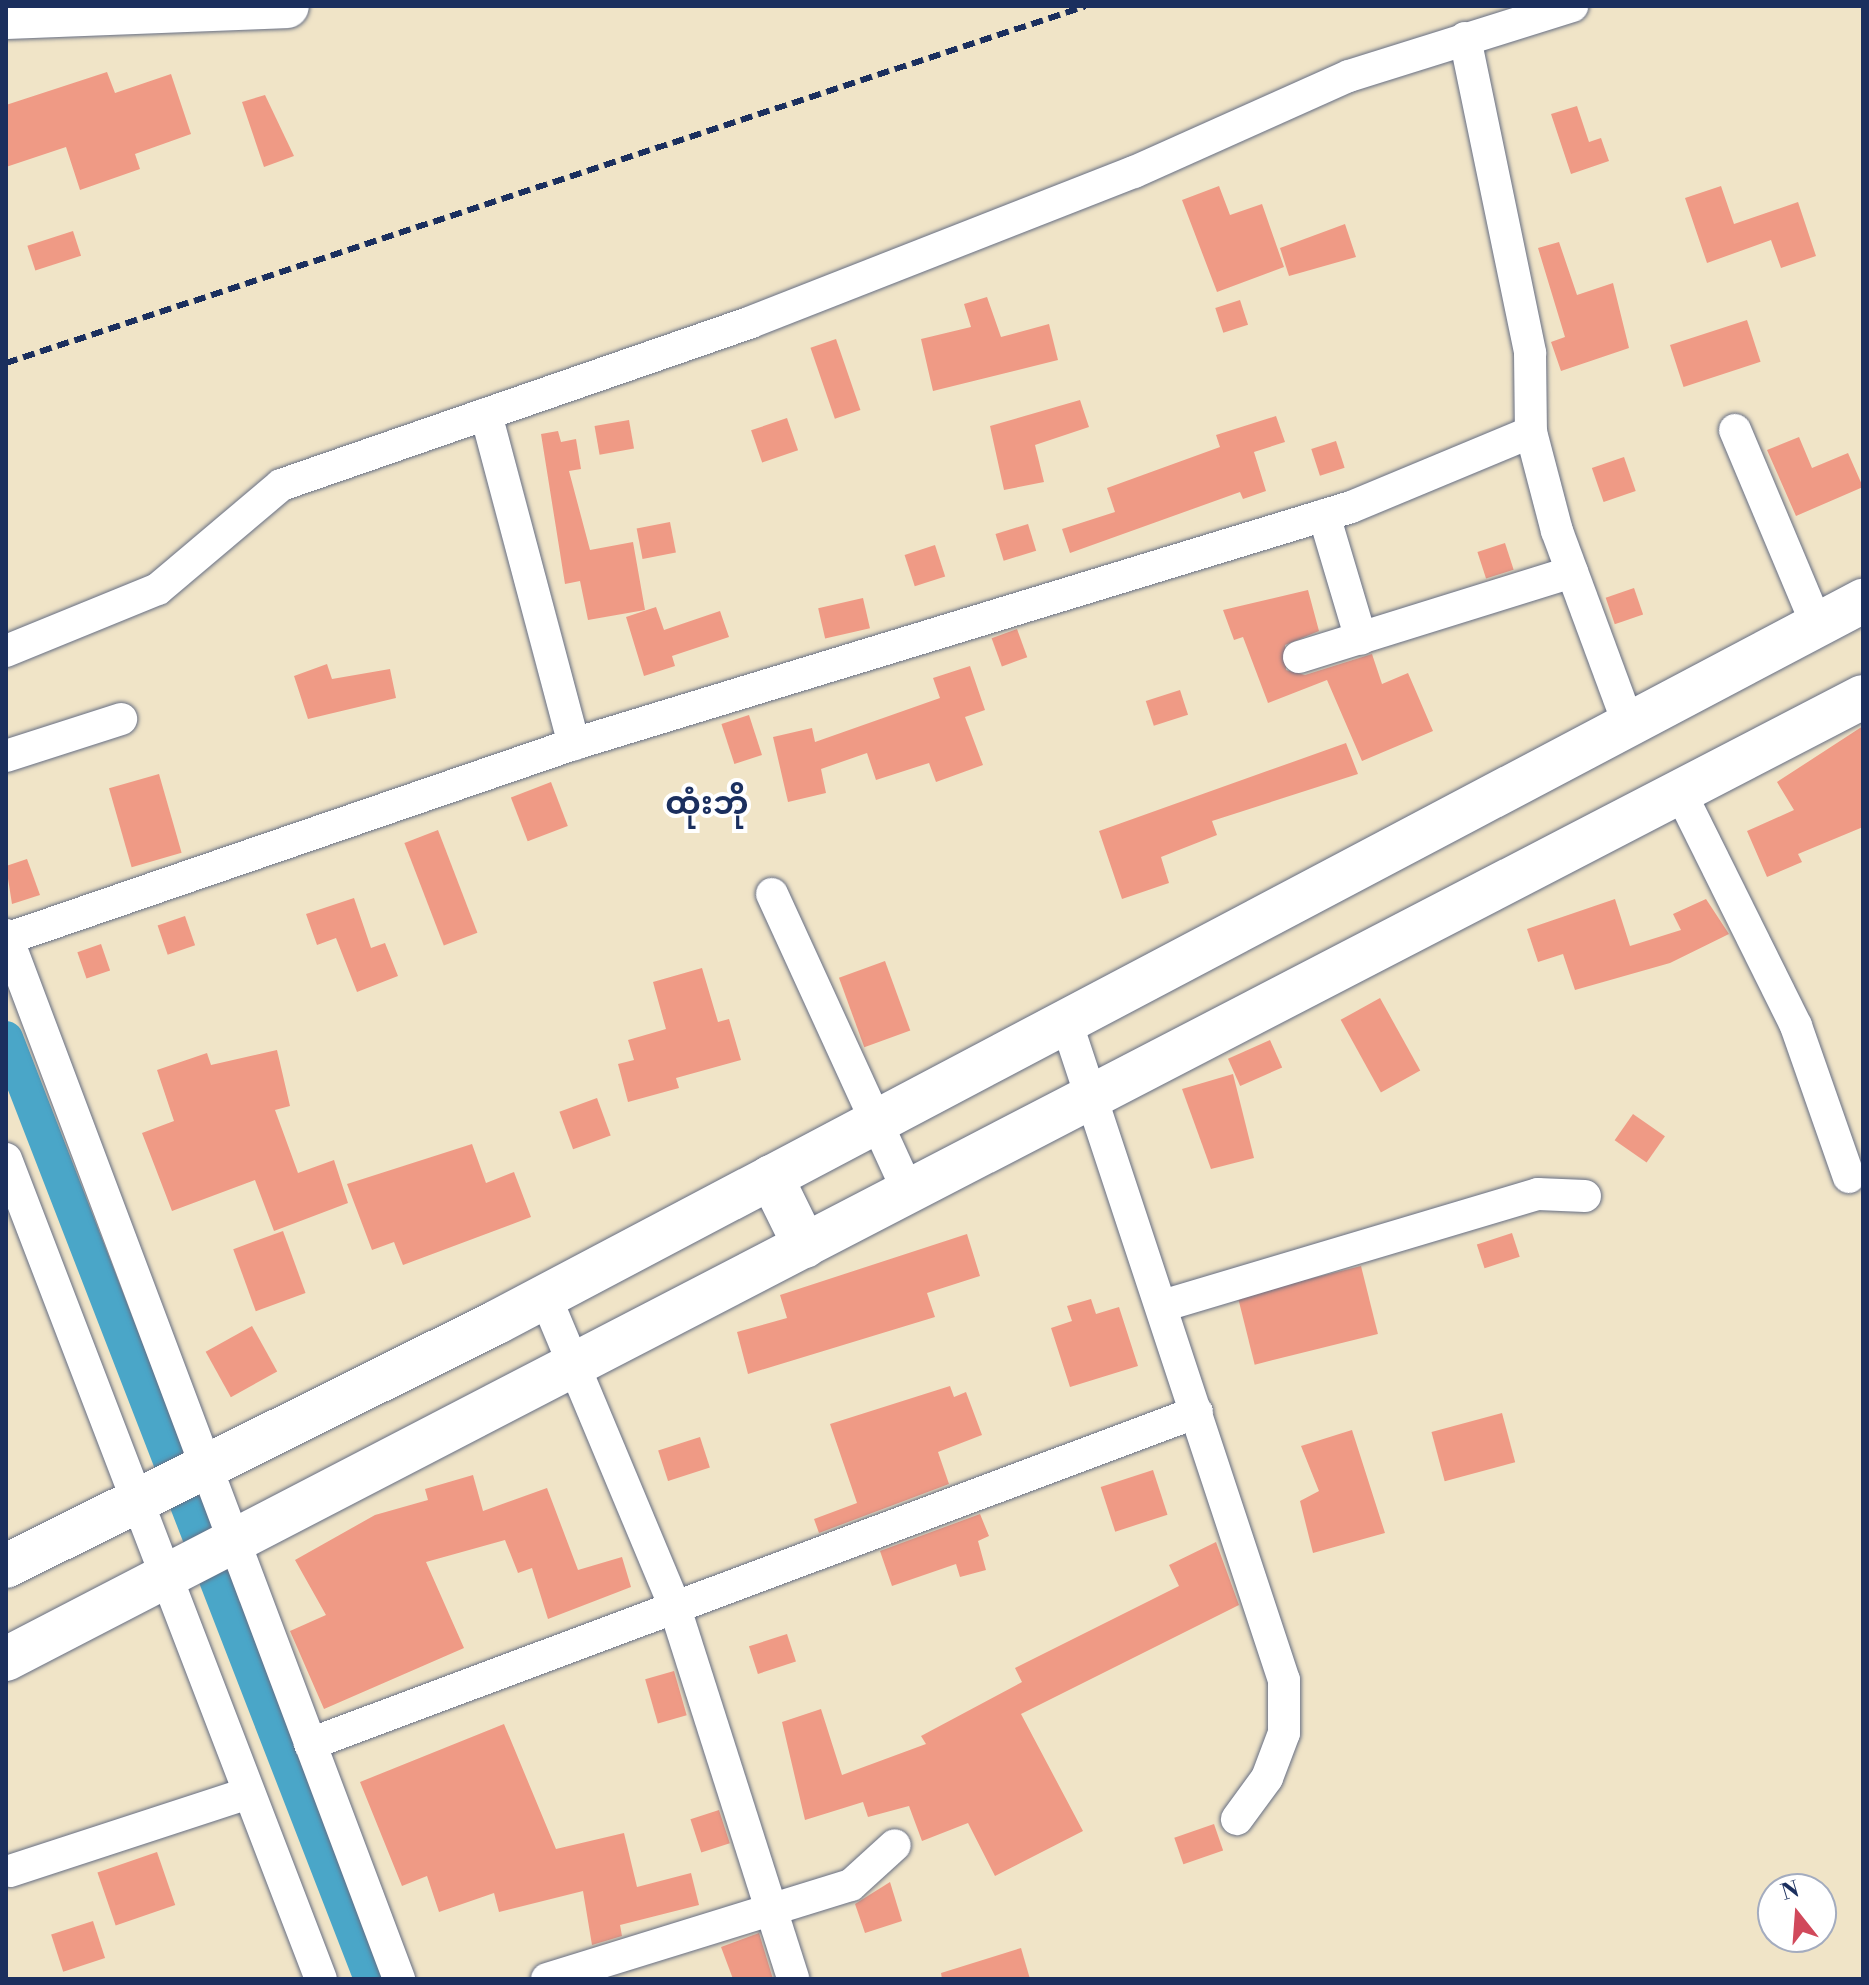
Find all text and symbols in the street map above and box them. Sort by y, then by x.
district label: ထုံးဘို [665,785,749,823]
north arrow [1757,1873,1837,1953]
text: N [1778,1876,1803,1907]

